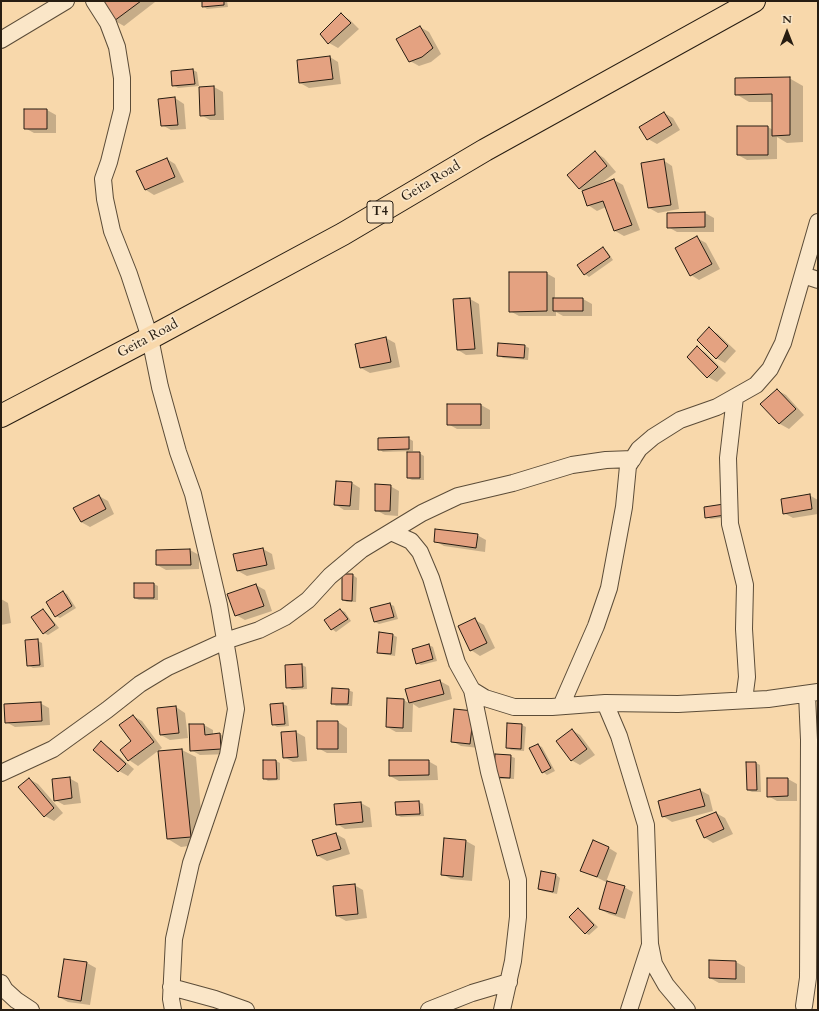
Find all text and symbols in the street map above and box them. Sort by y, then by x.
north arrow [767,12,807,52]
text: N [782,12,792,27]
street label: Geita Road [398,158,464,206]
road number: T4 [367,201,393,223]
street label: Geita Road [115,316,181,362]

